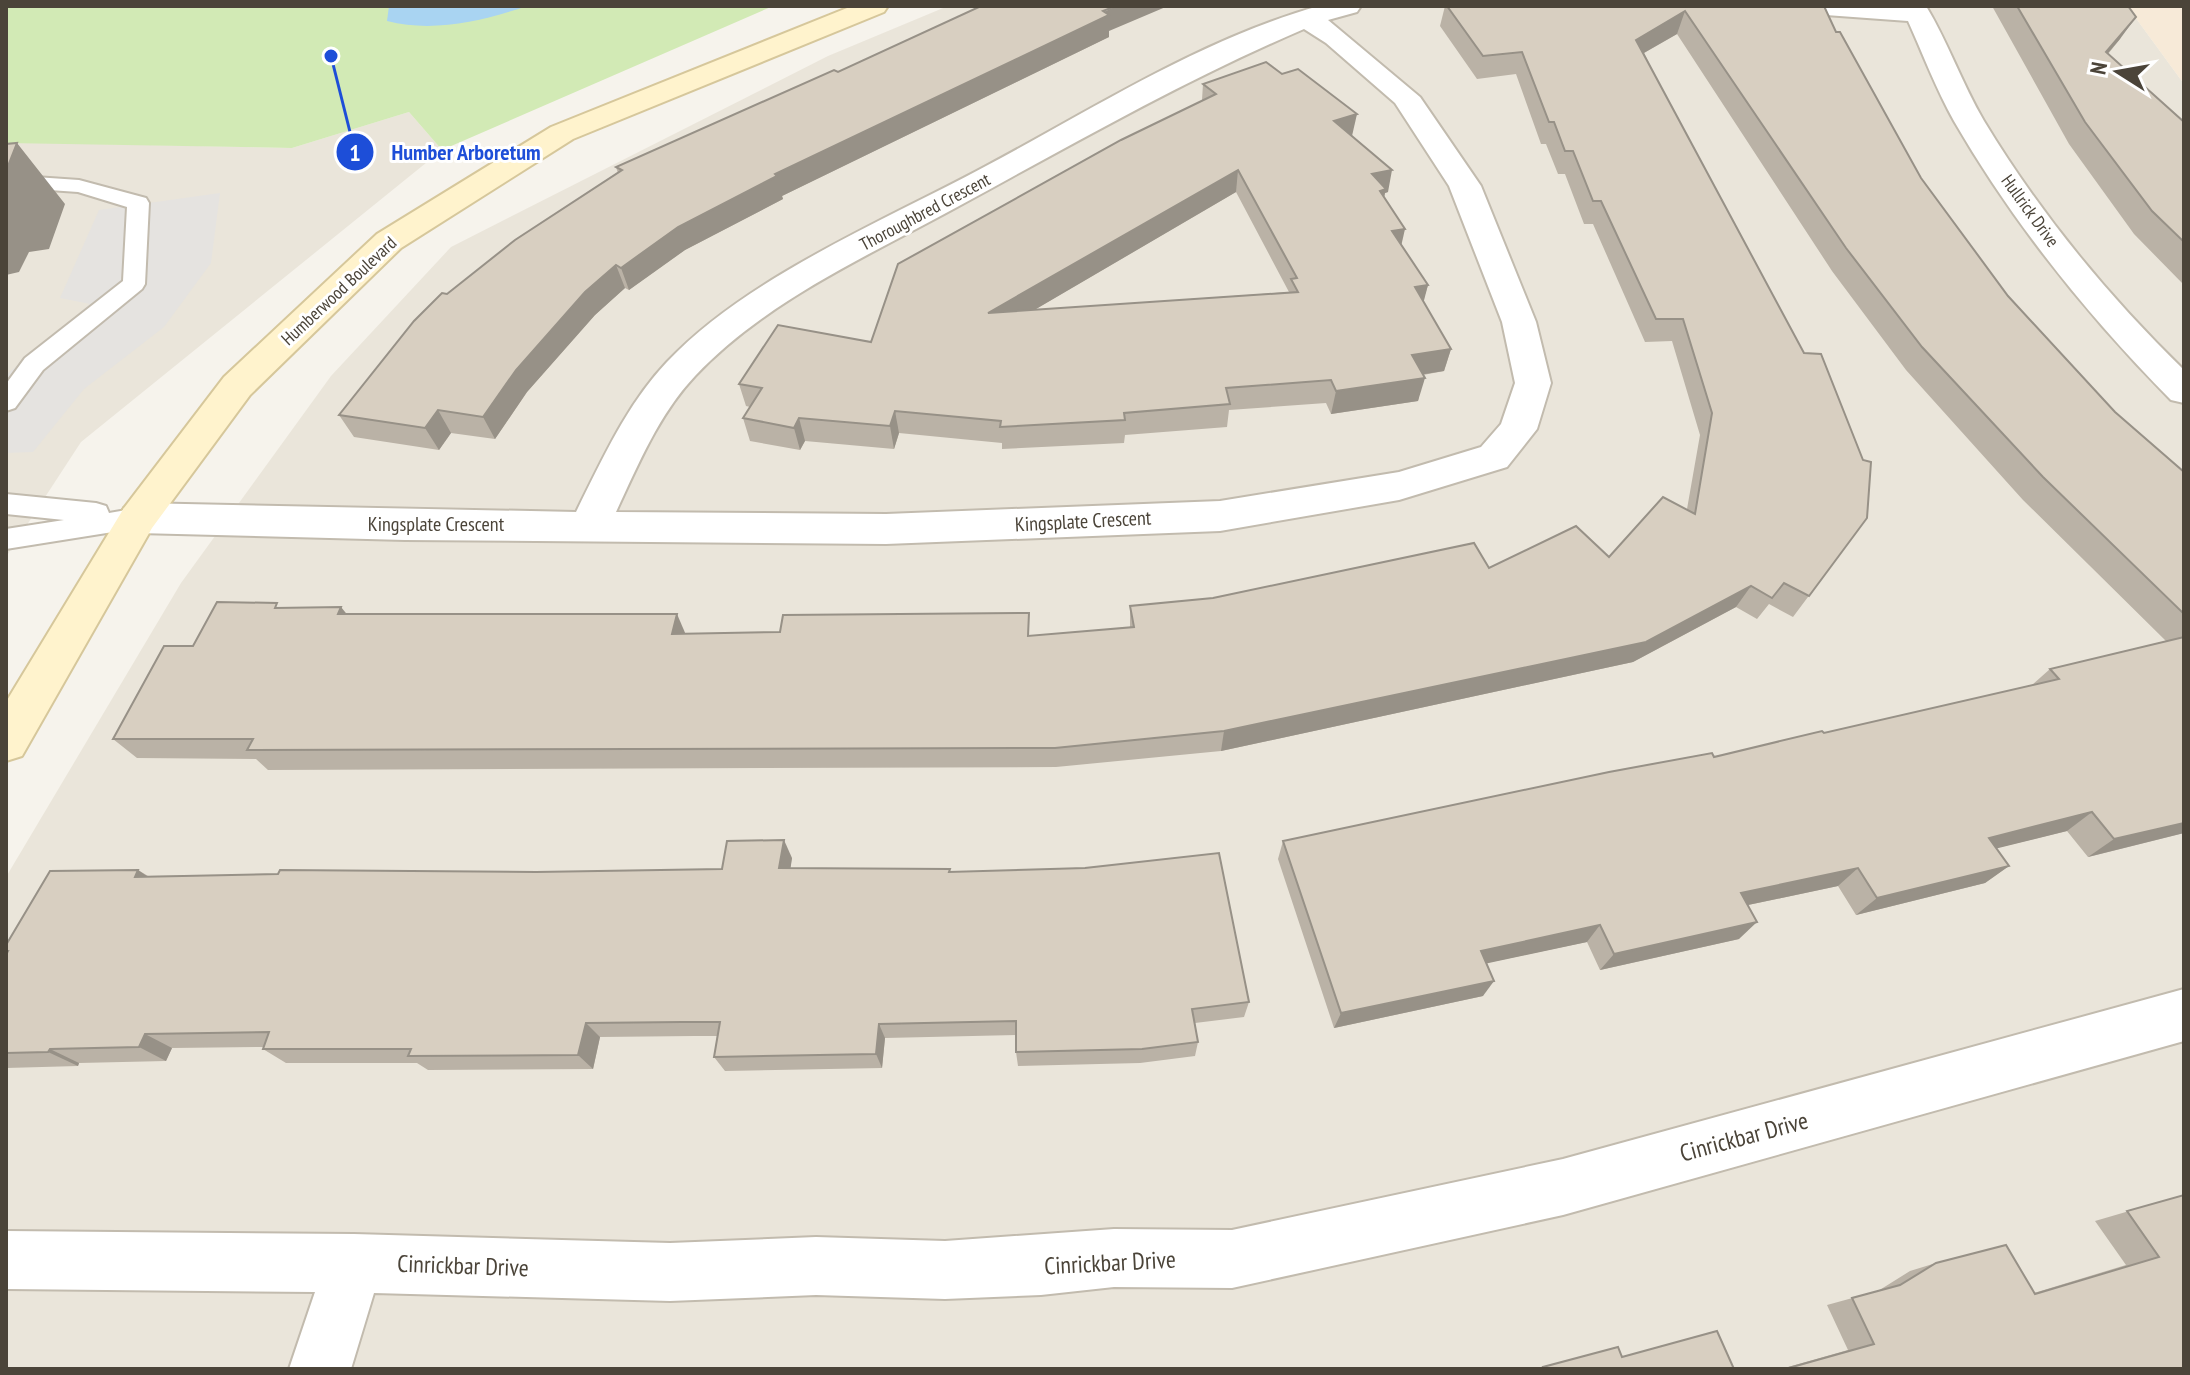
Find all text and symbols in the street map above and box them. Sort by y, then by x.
north arrow [2078,32,2158,112]
text: N [2083,60,2113,77]
callout: Humber Arboretum [335,129,557,175]
text: 1 [349,137,361,168]
text: Humber Arboretum [391,138,541,166]
street label: Thoroughbred Crescent [856,167,994,256]
street label: Hullrick Drive [1996,170,2064,252]
street label: Humberwood Boulevard [276,231,401,350]
street label: Kingsplate Crescent [1014,504,1152,538]
street label: Kingsplate Crescent [368,511,505,537]
street label: Cinrickbar Drive [1676,1105,1811,1169]
street label: Cinrickbar Drive [1043,1244,1177,1281]
street label: Cinrickbar Drive [397,1248,529,1283]

